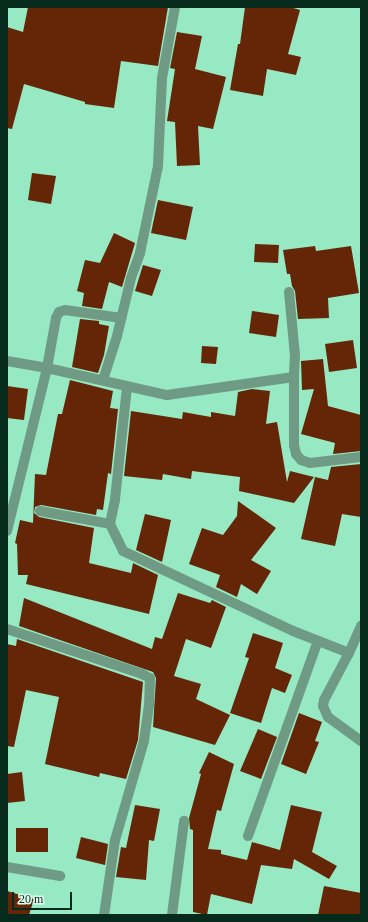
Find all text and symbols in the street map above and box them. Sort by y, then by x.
scale bar [14,884,74,910]
text: 20 m [19,892,43,906]

